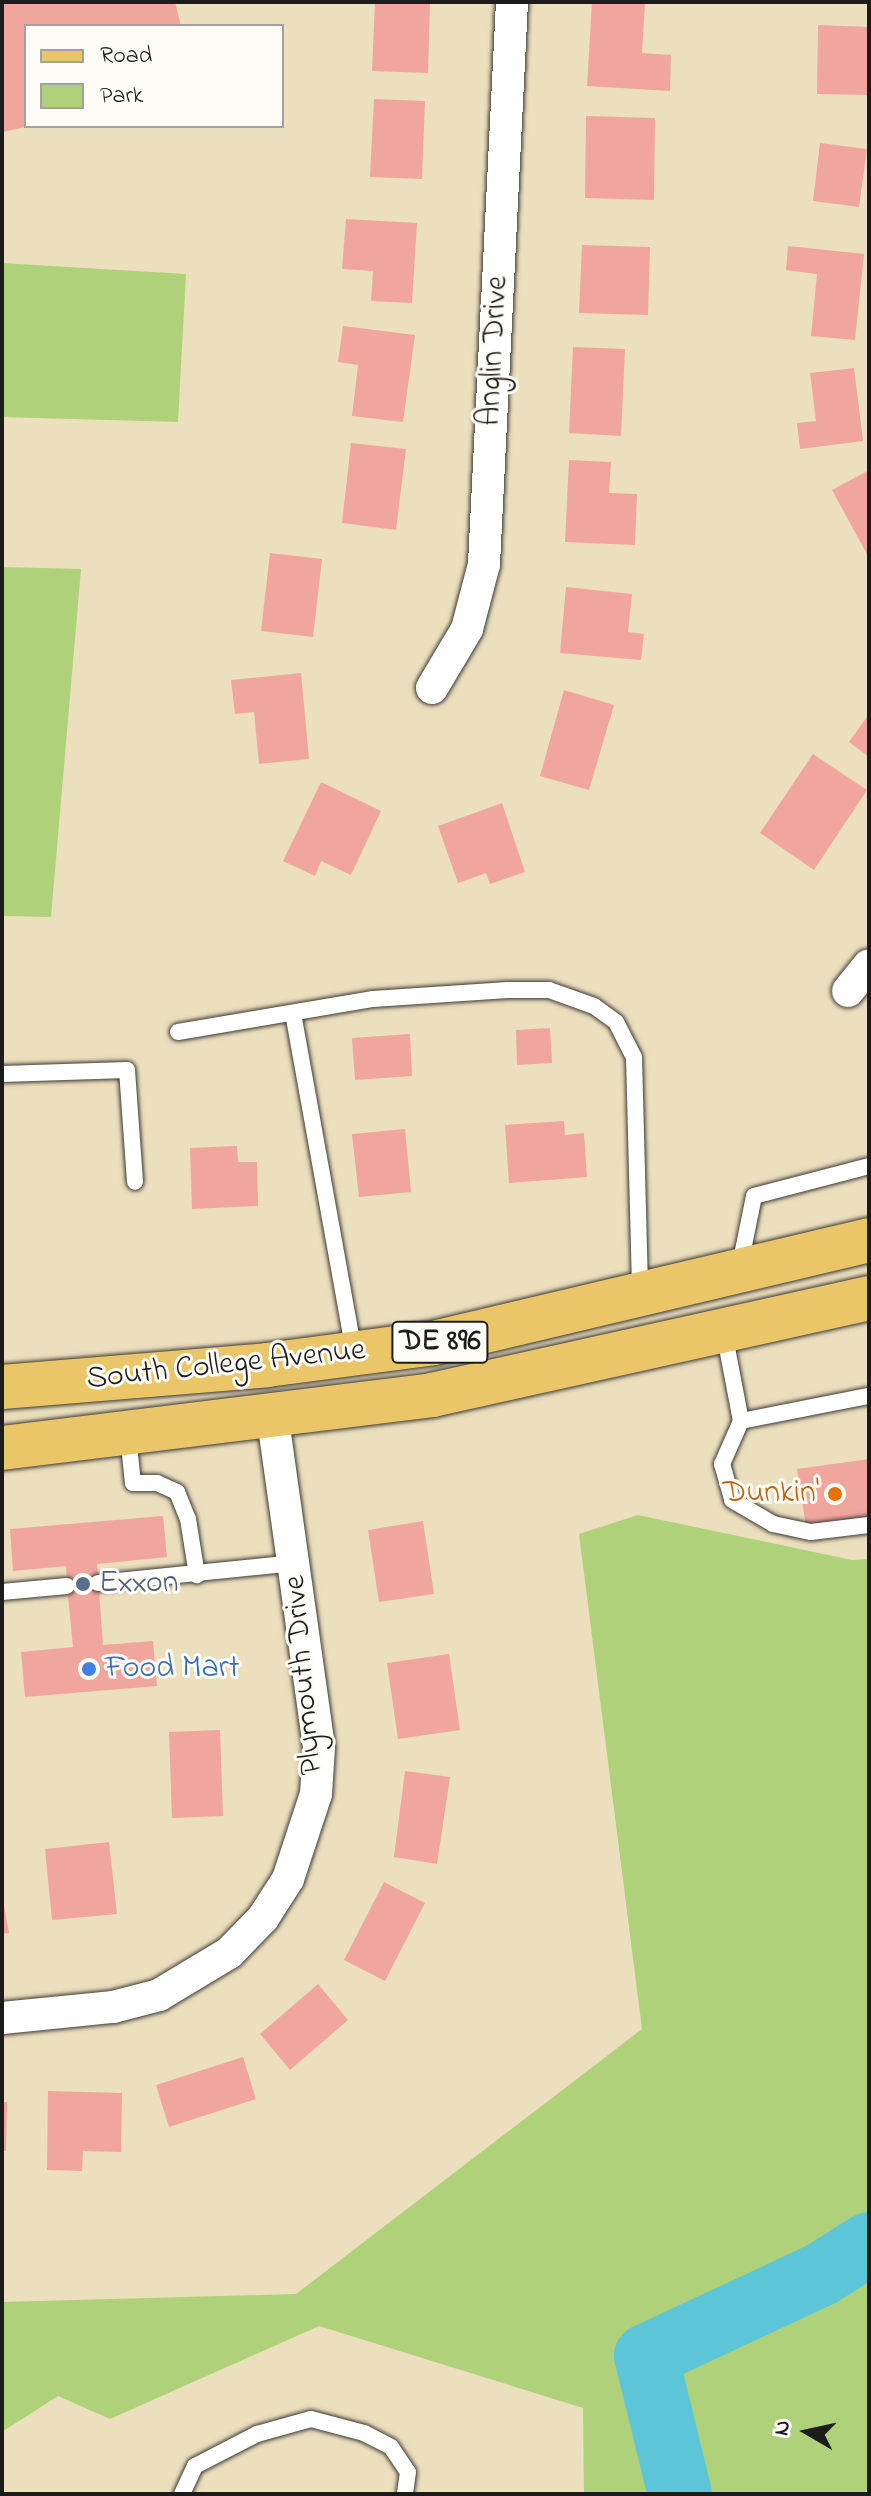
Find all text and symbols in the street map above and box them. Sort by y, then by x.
legend [24,24,284,128]
text: Road [100,39,152,74]
text: Park [100,79,143,114]
street label: Anglin Drive [472,275,518,427]
road number: DE 896 [390,1316,490,1368]
street label: South College Avenue [85,1332,367,1400]
place label: Dunkin' [723,1475,819,1513]
marker: Dunkin' [826,1485,844,1503]
place label: Exxon [99,1565,179,1603]
street label: Plymouth Drive [277,1574,333,1776]
marker: Exxon [74,1575,92,1593]
place label: Food Mart [105,1650,239,1688]
marker: Food Mart [80,1660,98,1678]
north arrow [767,2392,847,2472]
text: N [766,2418,800,2438]

